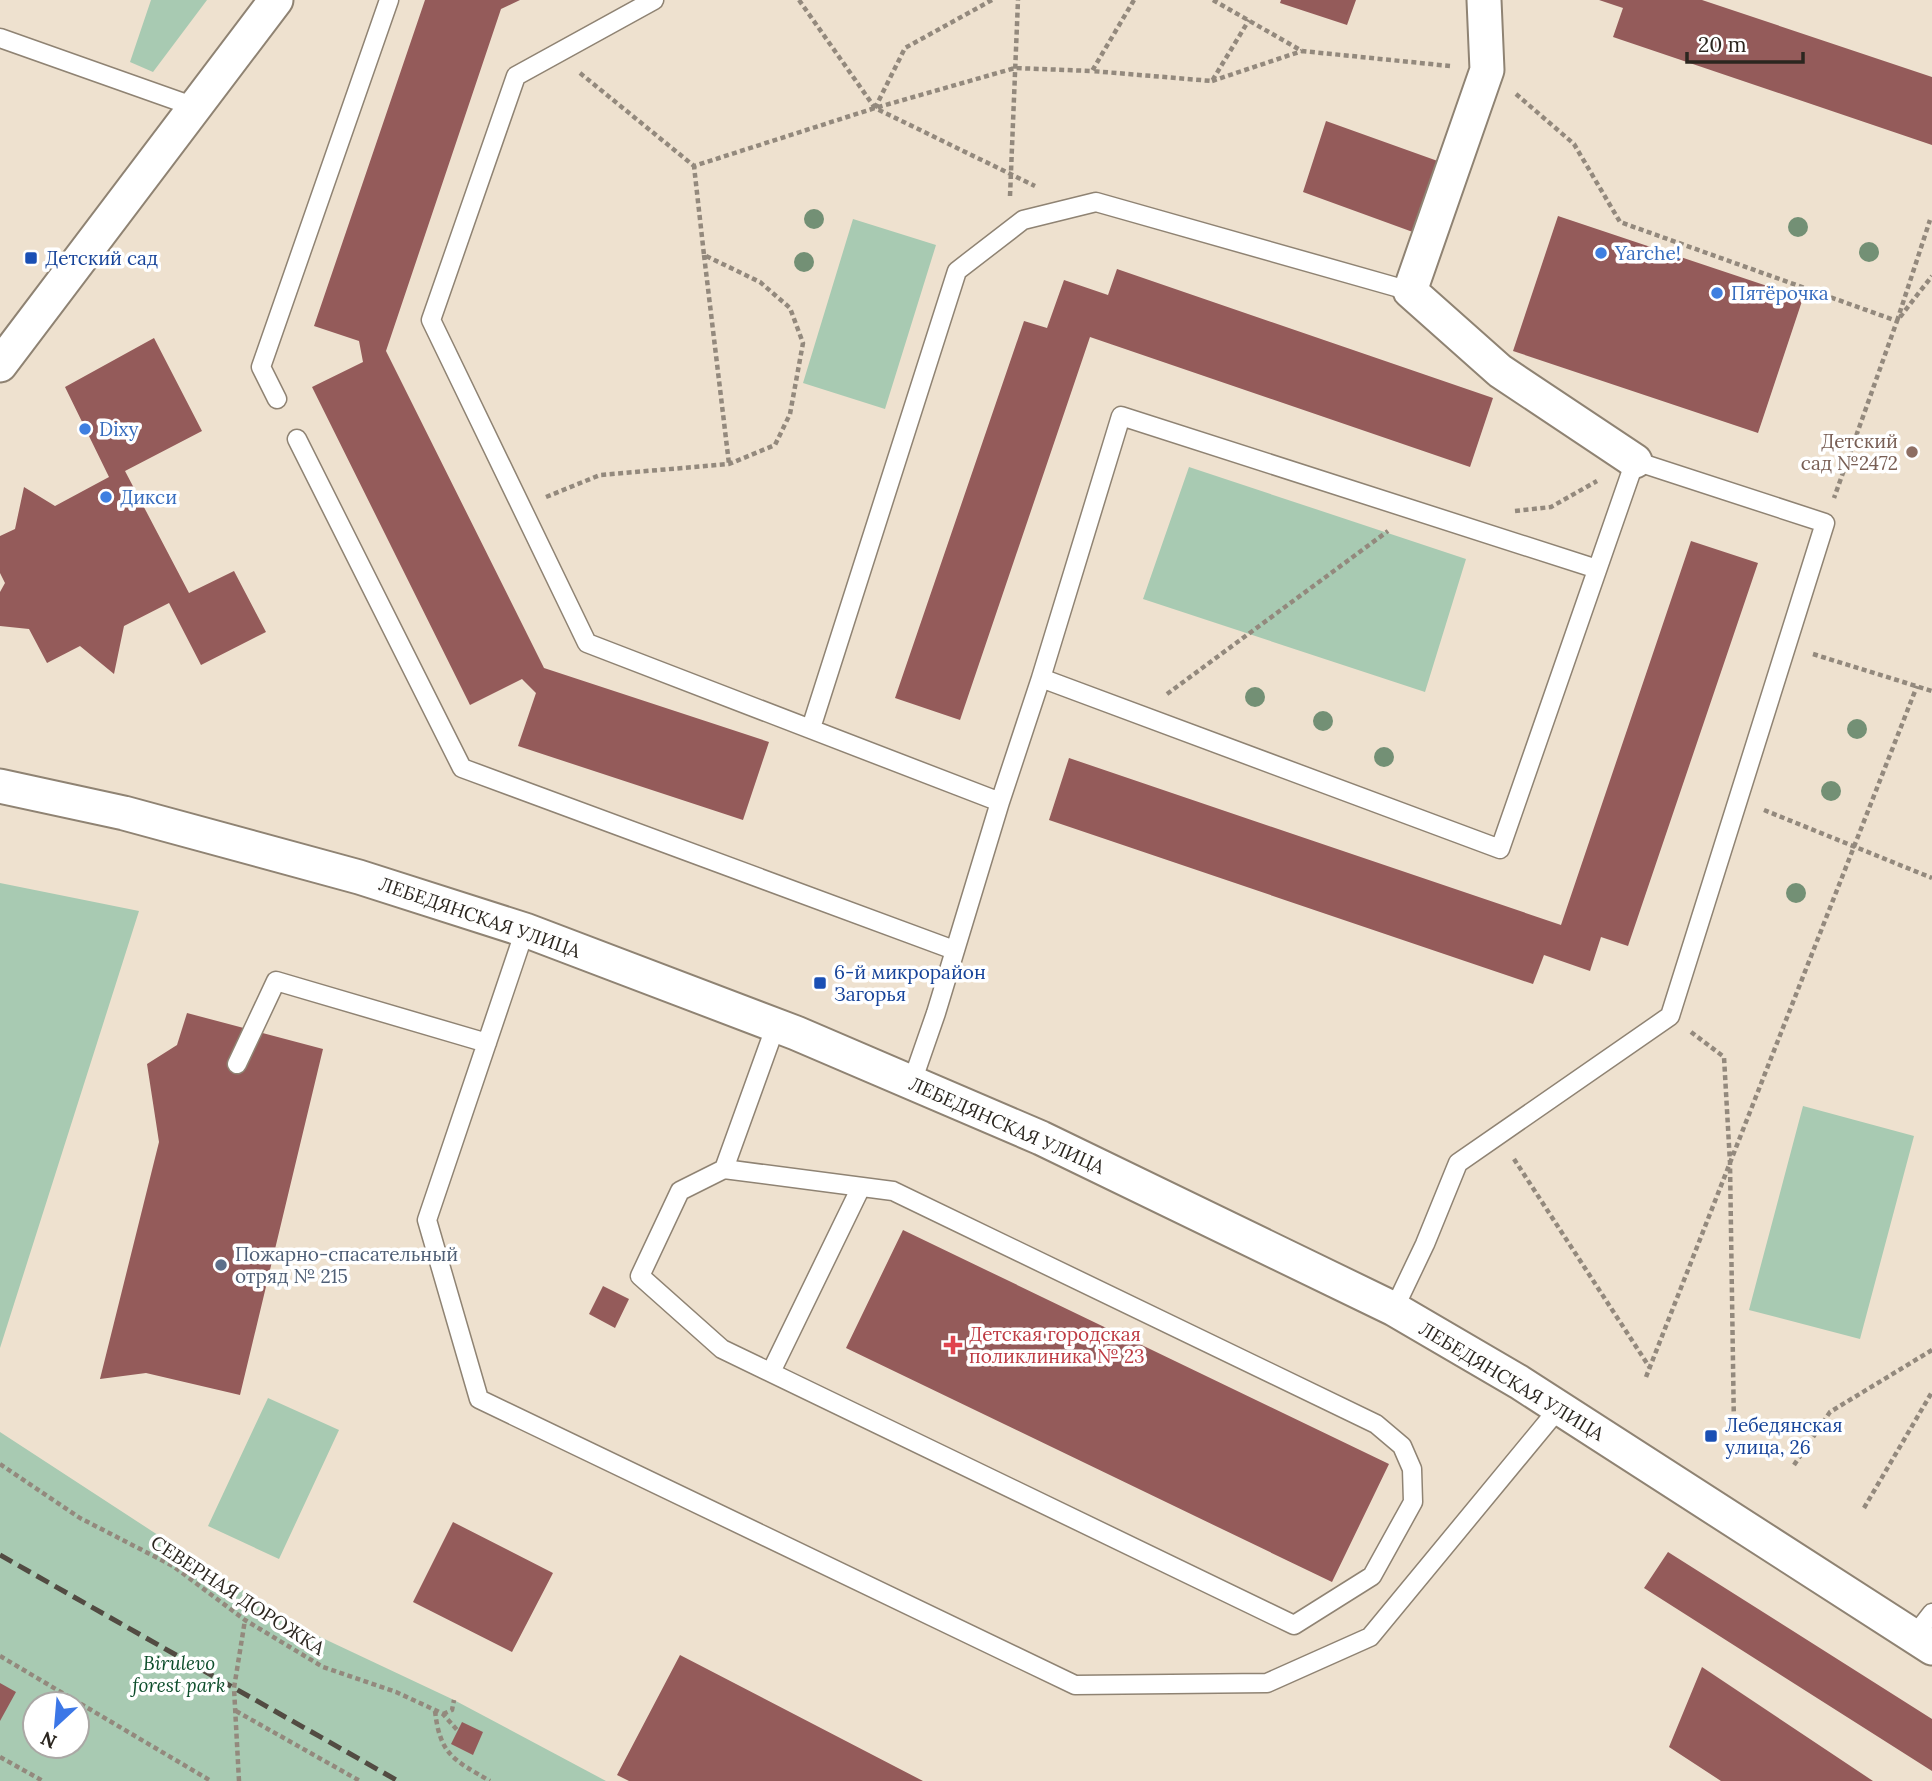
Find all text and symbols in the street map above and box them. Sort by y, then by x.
scale bar [1687,21,1802,65]
text: 20 m [1698,31,1747,58]
place label: Yarche! [1614,241,1681,265]
marker: Yarche! [1593,245,1609,261]
place label: Детский сад [45,246,158,270]
marker: Детский сад [23,250,39,266]
place label: Пятёрочка [1731,281,1829,305]
marker: Пятёрочка [1709,285,1725,301]
place label: Dixy [99,417,139,441]
marker: Dixy [77,421,93,437]
place label: Детский сад №2472 [1801,429,1898,475]
marker: Детский сад №2472 [1904,444,1920,460]
place label: Дикси [120,485,177,509]
marker: Дикси [98,489,114,505]
street label: ЛЕБЕДЯНСКАЯ УЛИЦА [376,871,585,963]
place label: 6-й микрорайон Загорья [834,960,986,1006]
marker: 6-й микрорайон Загорья [812,975,828,991]
street label: ЛЕБЕДЯНСКАЯ УЛИЦА [906,1071,1109,1179]
place label: Пожарно-спасательный отряд № 215 [235,1242,458,1288]
marker: Пожарно-спасательный отряд № 215 [213,1257,229,1273]
street label: ЛЕБЕДЯНСКАЯ УЛИЦА [1415,1316,1610,1446]
place label: Детская городская поликлиника № 23 [969,1322,1145,1368]
marker: Детская городская поликлиника № 23 [943,1335,963,1355]
place label: Лебедянская улица, 26 [1725,1413,1843,1459]
marker: Лебедянская улица, 26 [1703,1428,1719,1444]
street label: СЕВЕРНАЯ ДОРОЖКА [147,1530,330,1661]
park label: Birulevo forest park [129,1651,226,1697]
north arrow [21,1690,91,1760]
text: N [36,1726,60,1754]

